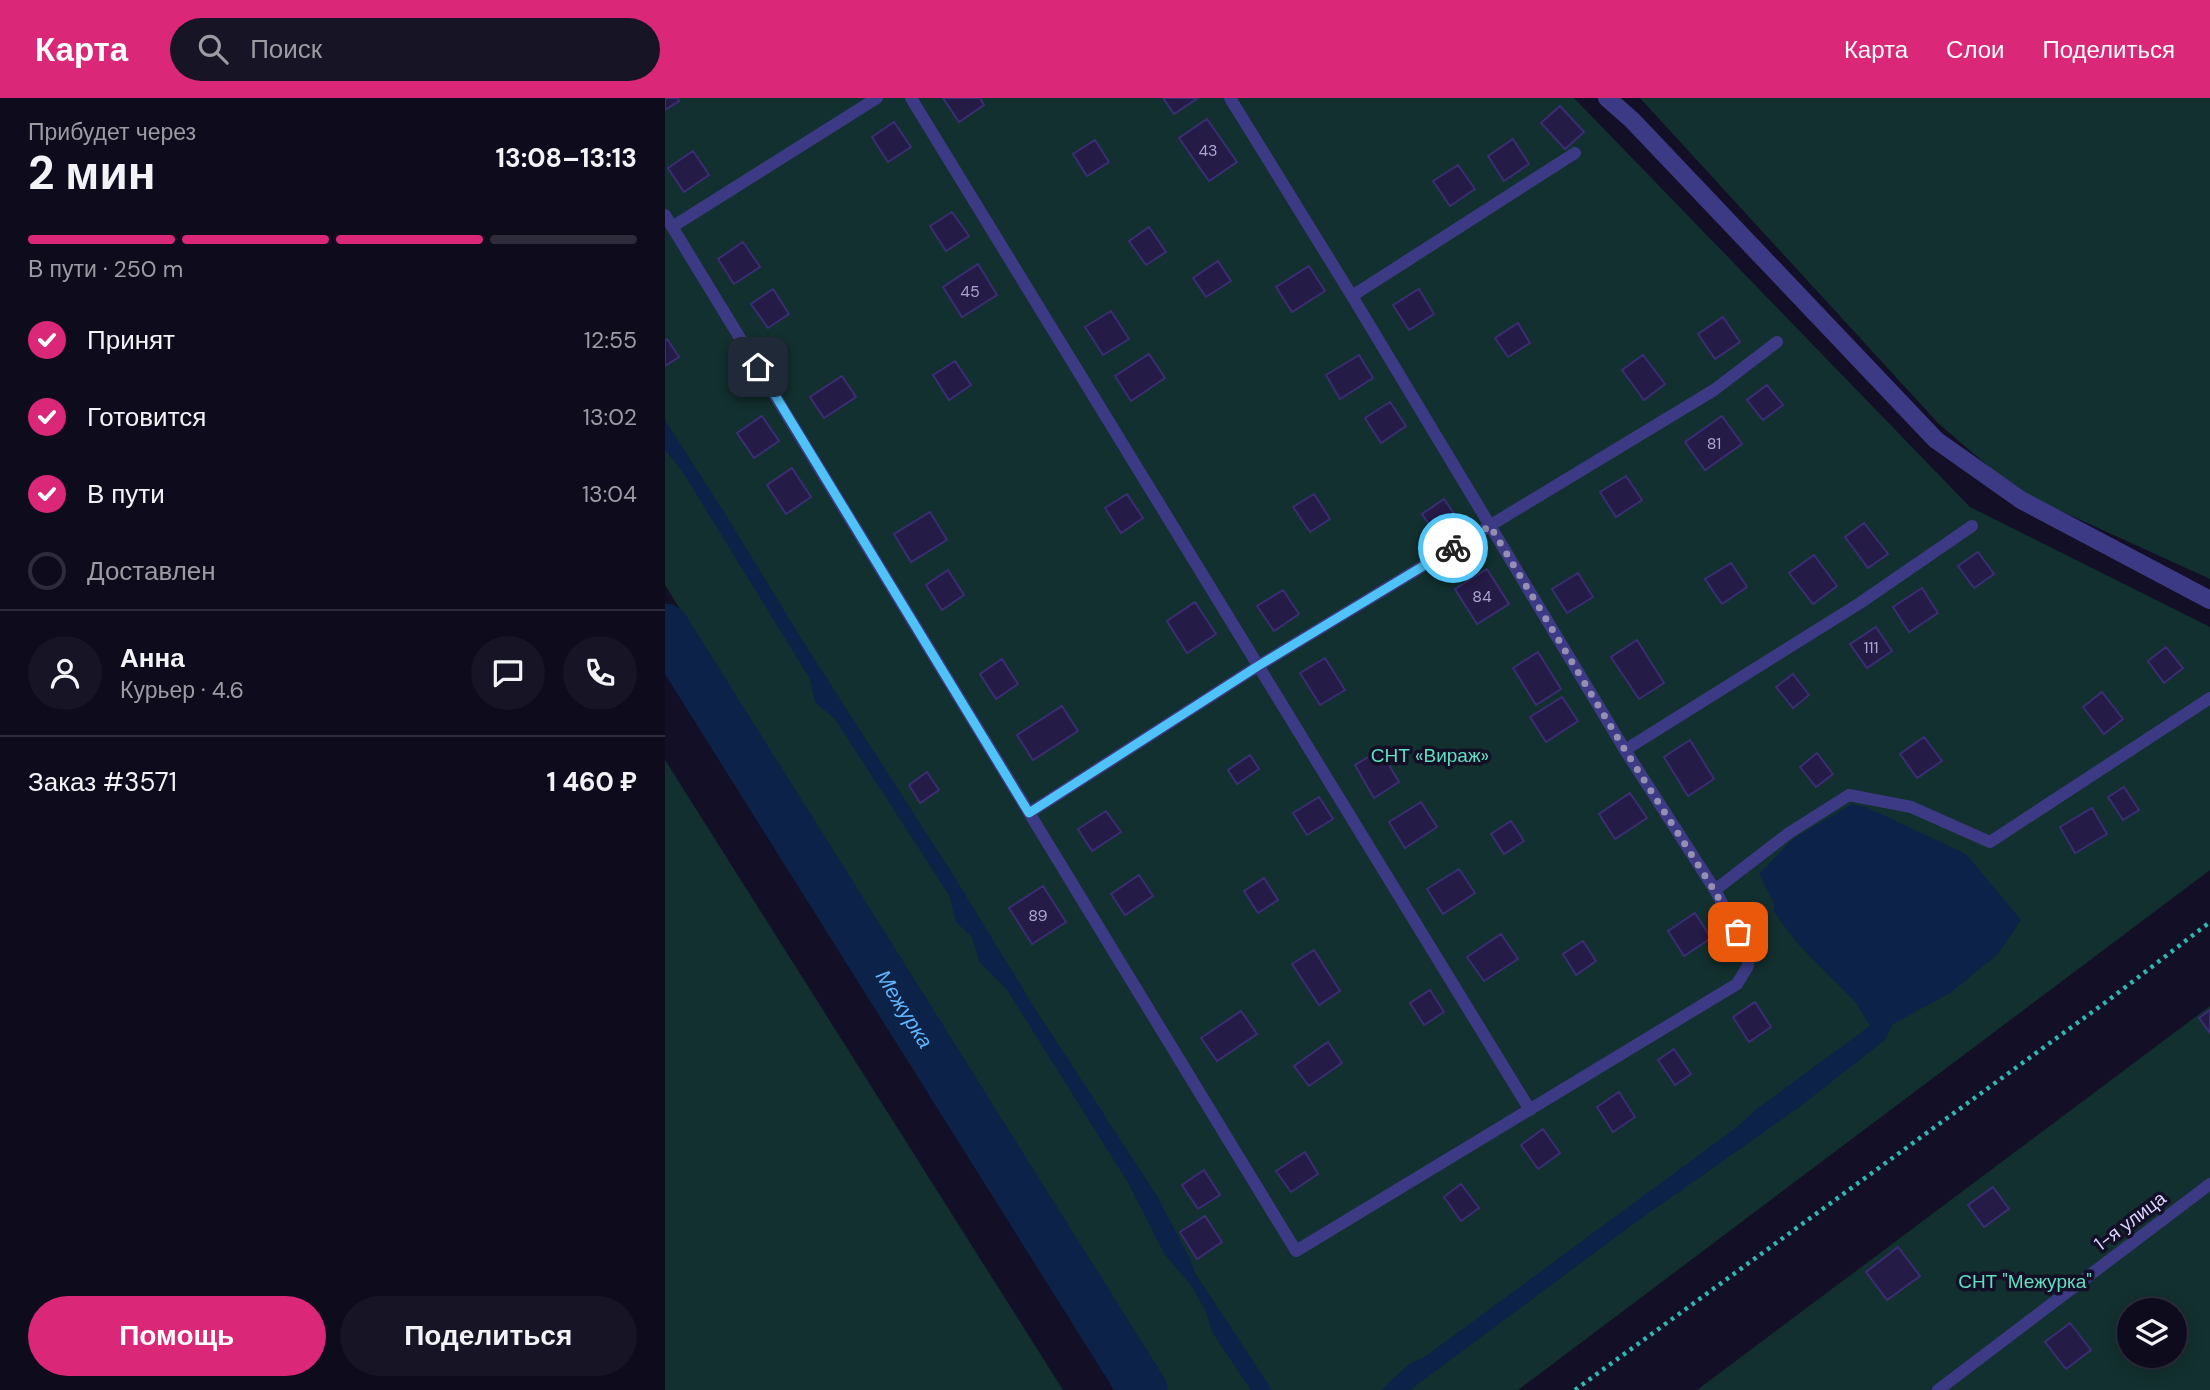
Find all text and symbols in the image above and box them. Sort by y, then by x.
search box [170,18,660,81]
text: Карта [35,28,128,71]
icon: search [194,30,232,68]
text: Поиск [250,32,322,66]
text: Карта [1844,34,1908,65]
text: Слои [1946,34,2004,65]
text: Поделиться [2042,34,2175,65]
text: Прибудет через [28,117,196,147]
house number: 43 [1198,140,1218,161]
text: 13:08–13:13 [496,141,637,175]
text: 2 мин [28,143,155,203]
text: В пути · 250 m [28,254,183,284]
house number: 45 [960,281,980,302]
icon: check [28,321,66,359]
text: Принят [87,323,175,357]
text: 12:55 [584,325,637,355]
pin [728,337,788,397]
icon: home [739,348,777,386]
icon: check [28,398,66,436]
text: Готовится [87,400,206,434]
text: 13:02 [583,402,637,432]
house number: 81 [1707,433,1721,454]
icon: check [28,475,66,513]
text: В пути [87,477,165,511]
text: 13:04 [582,479,637,509]
courier [1418,513,1488,583]
icon: bike [1434,529,1472,567]
text: Доставлен [87,554,216,588]
house number: 84 [1472,586,1492,607]
button: person [28,636,102,710]
button: chat [471,636,545,710]
button: phone [563,636,637,710]
house number: 111 [1864,637,1878,658]
text: Анна [120,641,185,675]
text: Курьер · 4.6 [120,675,244,705]
park label: СНТ «Вираж» [1371,743,1489,768]
text: Заказ #3571 [28,765,177,799]
text: 1 460 ₽ [547,765,637,799]
pin [1708,902,1768,962]
house number: 89 [1028,905,1048,926]
icon: bag [1719,913,1757,951]
water label: Межурка [869,965,939,1054]
street label: 1-я улица [2089,1186,2171,1256]
park label: СНТ "Межурка" [1958,1269,2092,1294]
button: Помощь [28,1296,326,1376]
button: Поделиться [340,1296,637,1376]
map controls [2117,1298,2187,1368]
button: layers [2117,1298,2187,1368]

